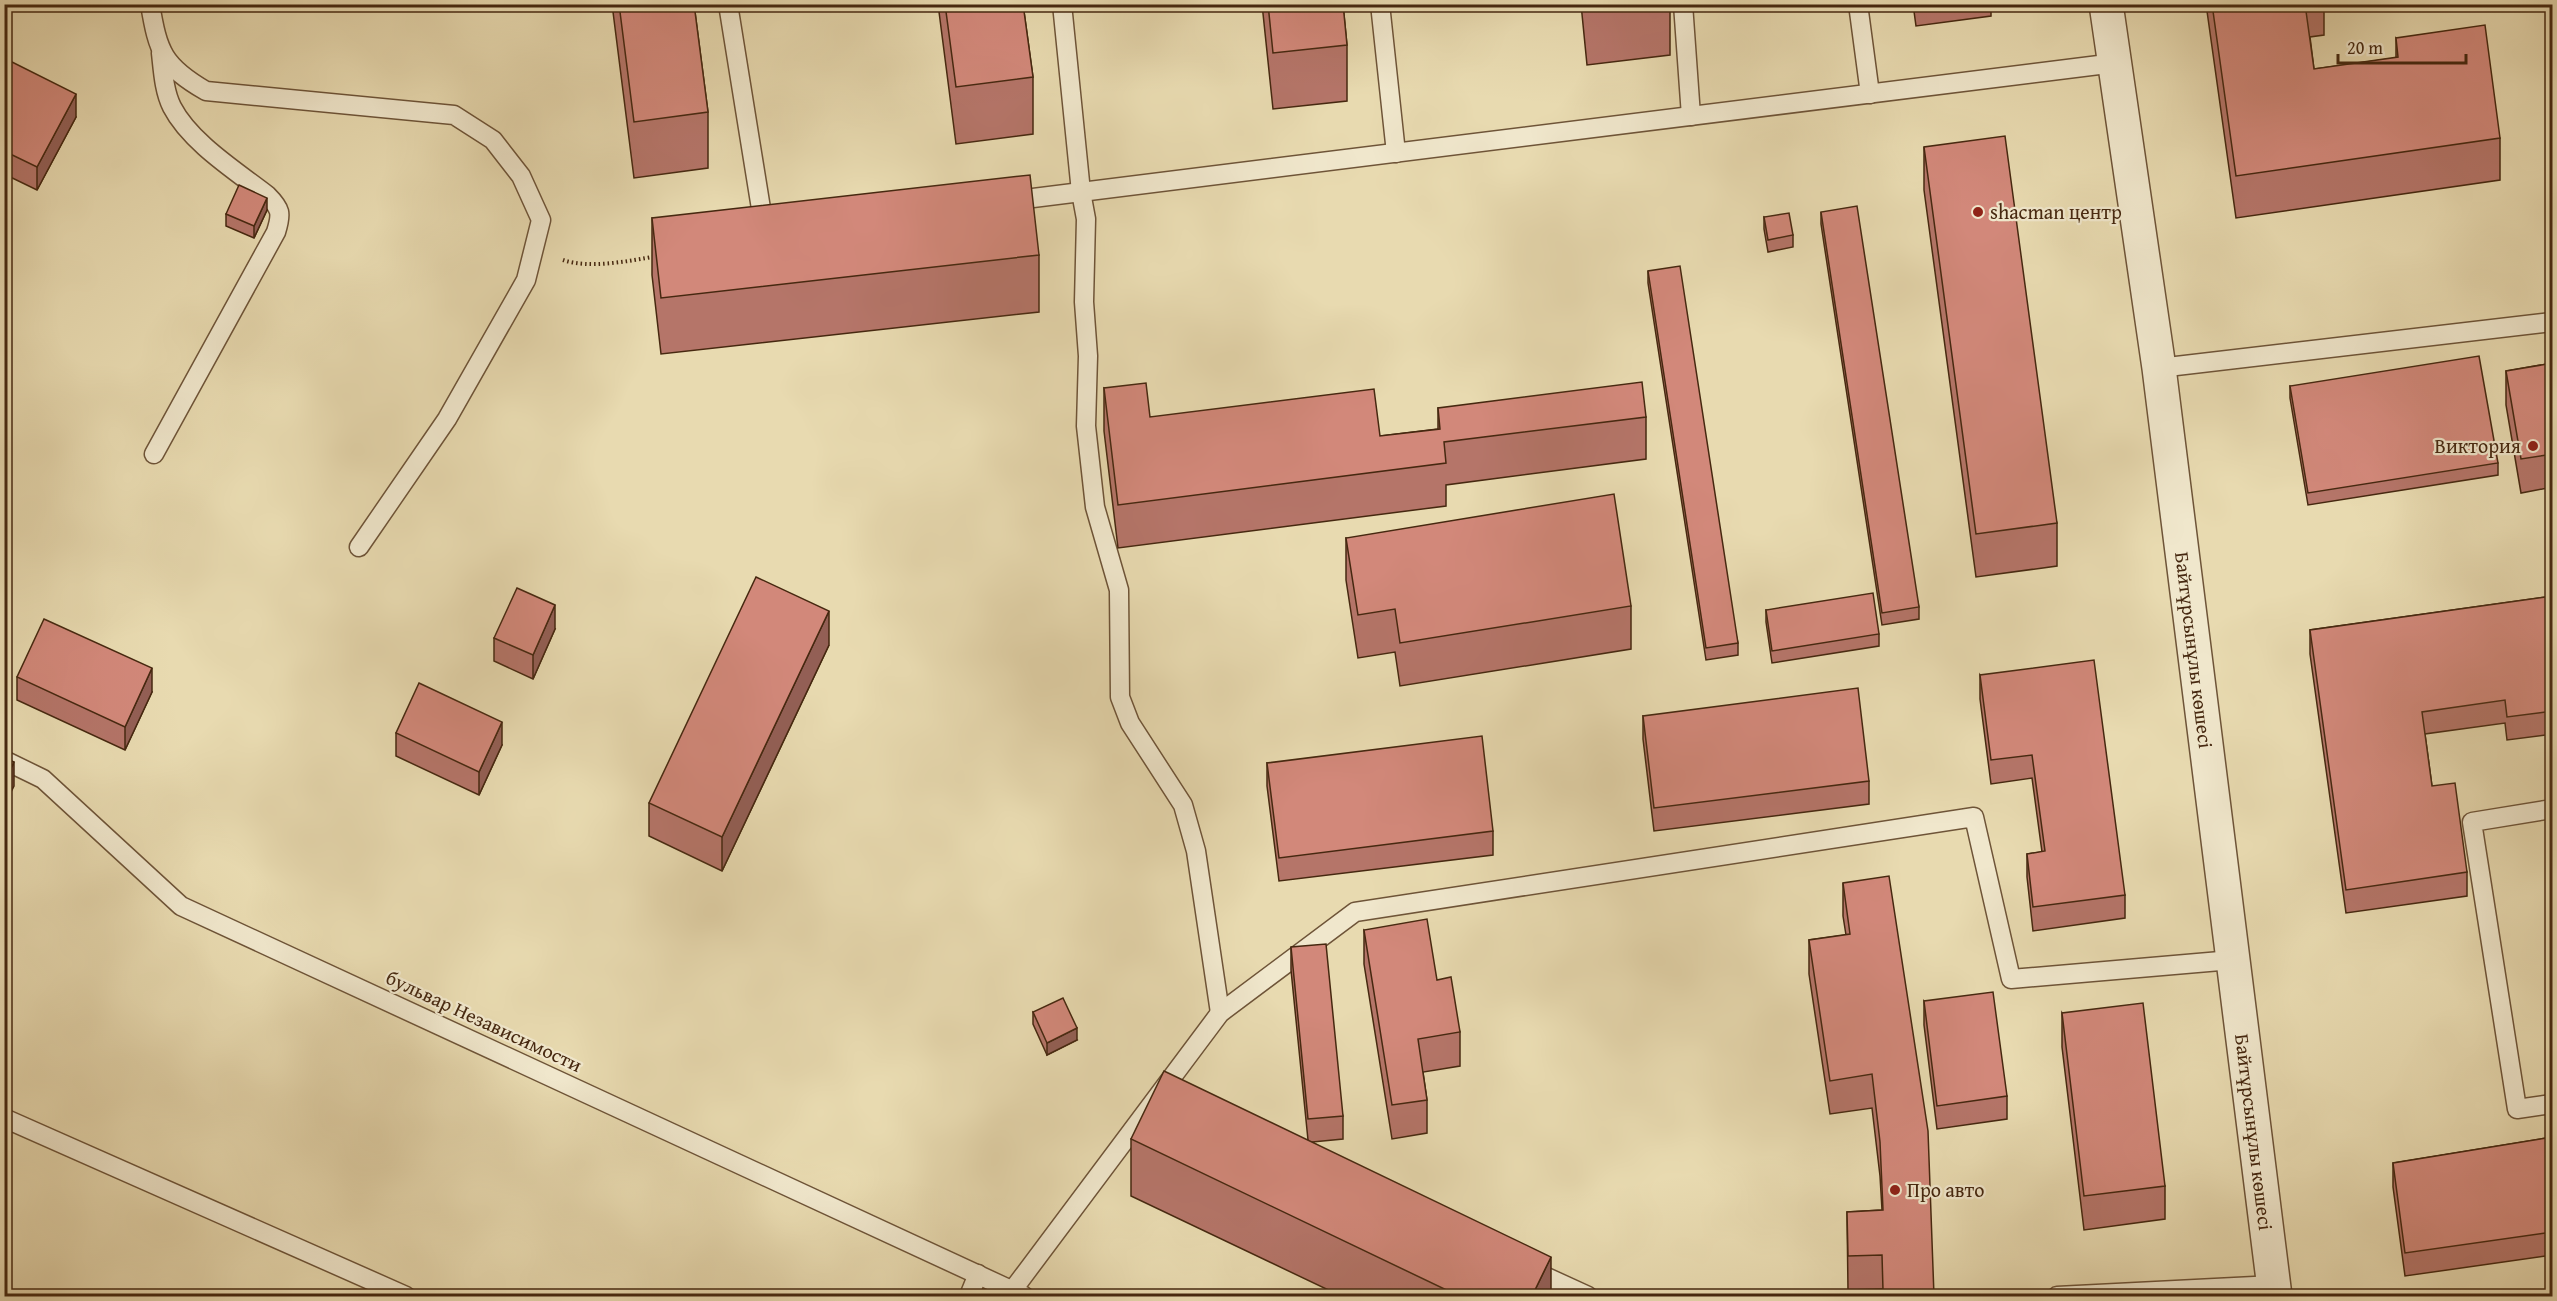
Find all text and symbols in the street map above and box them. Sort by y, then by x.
scale bar [2338,27,2466,65]
text: 20 m [2347,34,2383,61]
place label: shacman центр [1990,197,2122,226]
marker: shacman центр [1971,205,1985,219]
place label: Виктория [2435,431,2521,460]
marker: Виктория [2526,439,2540,453]
street label: Байтұрсынұлы көшесі [2168,550,2221,750]
street label: бульвар Независимости [381,962,587,1079]
street label: Байтұрсынұлы көшесі [2228,1032,2281,1232]
place label: Про авто [1907,1175,1984,1204]
marker: Про авто [1888,1183,1902,1197]

